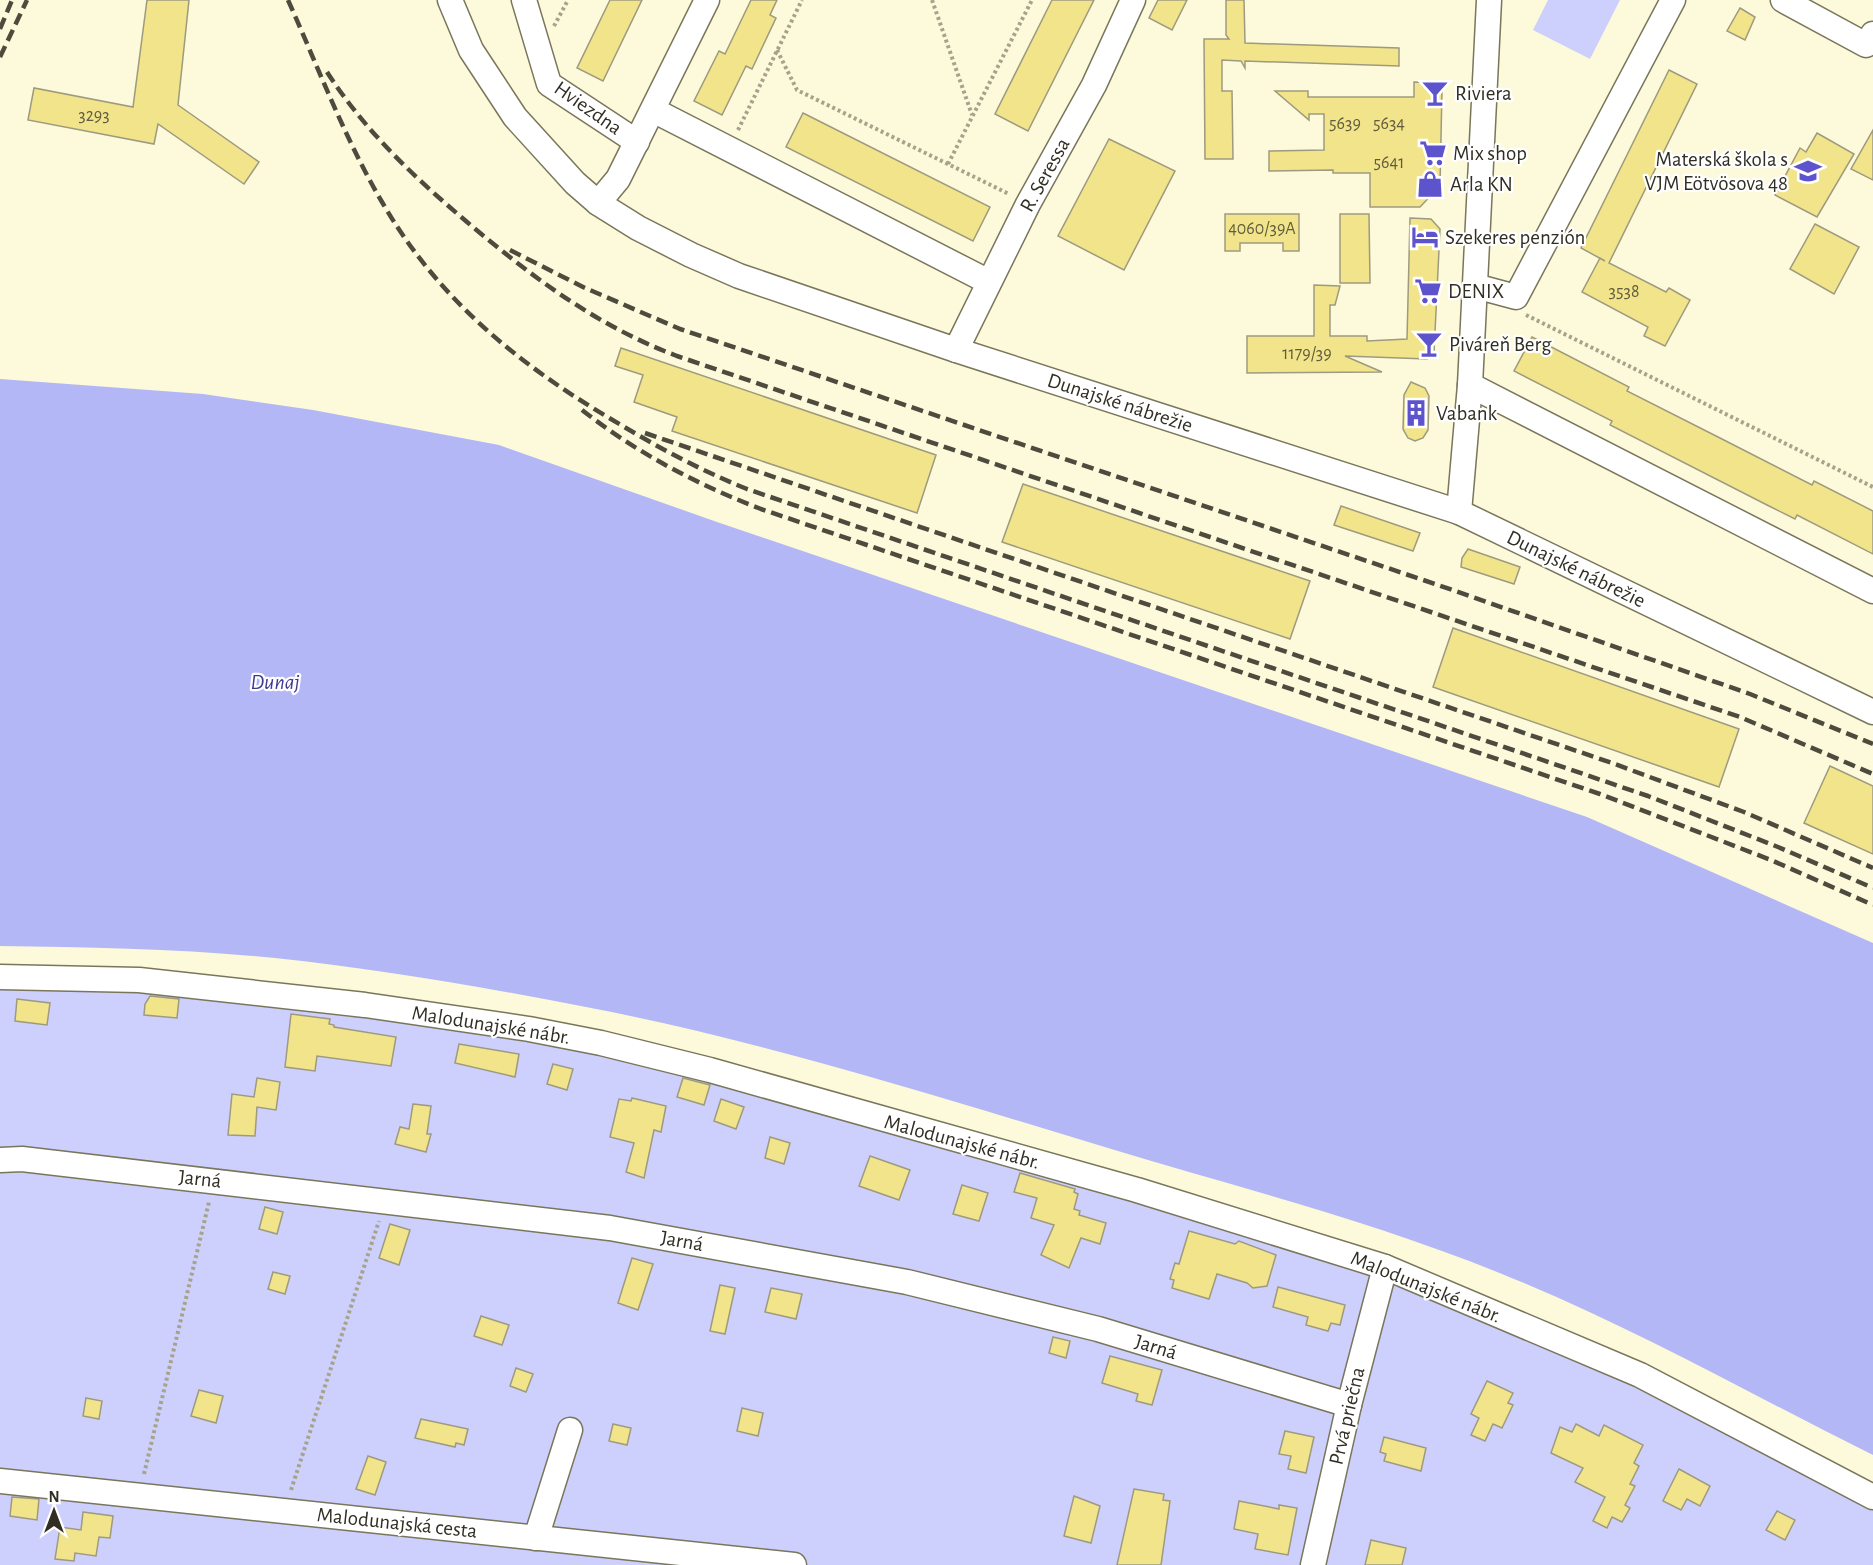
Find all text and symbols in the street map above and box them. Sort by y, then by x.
street label: Hviezdna [550,77,626,139]
bar icon: Riviera [1420,78,1450,108]
place label: Riviera [1455,83,1512,104]
house number: 3293 [78,107,110,125]
house number: 5639 [1329,115,1361,133]
house number: 5634 [1373,115,1405,133]
street label: R. Seressa [1016,134,1074,215]
supermarket icon: Mix shop [1418,138,1448,168]
place label: Mix shop [1453,143,1527,164]
place label: Materská škola s VJM Eötvösova 48 [1645,149,1788,194]
house number: 5641 [1374,154,1404,172]
school or university icon: Materská škola s VJM Eötvösova 48 [1793,156,1823,186]
shop icon: Arla KN [1415,169,1445,199]
place label: Arla KN [1450,174,1513,195]
house number: 4060/39A [1228,220,1296,238]
hotel icon: Szekeres penzión [1410,222,1440,252]
place label: Szekeres penzión [1445,227,1585,248]
supermarket icon: DENIX [1413,276,1443,306]
place label: DENIX [1448,281,1504,302]
house number: 3538 [1609,283,1639,301]
bar icon: Piváreň Berg [1414,329,1444,359]
place label: Piváreň Berg [1449,334,1552,355]
house number: 1179/39 [1282,345,1332,363]
street label: Dunajské nábrežie [1045,370,1195,436]
building icon: Vabank [1401,398,1431,428]
place label: Vabank [1436,403,1498,424]
street label: Dunajské nábrežie [1503,526,1649,612]
water label: Dunaj [250,671,300,693]
street label: Malodunajské nábr. [410,1002,572,1048]
street label: Malodunajské nábr. [882,1111,1042,1173]
street label: Jarná [178,1166,223,1192]
street label: Jarná [659,1227,705,1255]
street label: Malodunajské nábr. [1348,1247,1504,1327]
street label: Jarná [1132,1331,1180,1363]
street label: Prvá priečna [1326,1365,1369,1467]
north arrow [24,1481,84,1541]
text: N [48,1489,60,1505]
street label: Malodunajská cesta [316,1504,478,1542]

